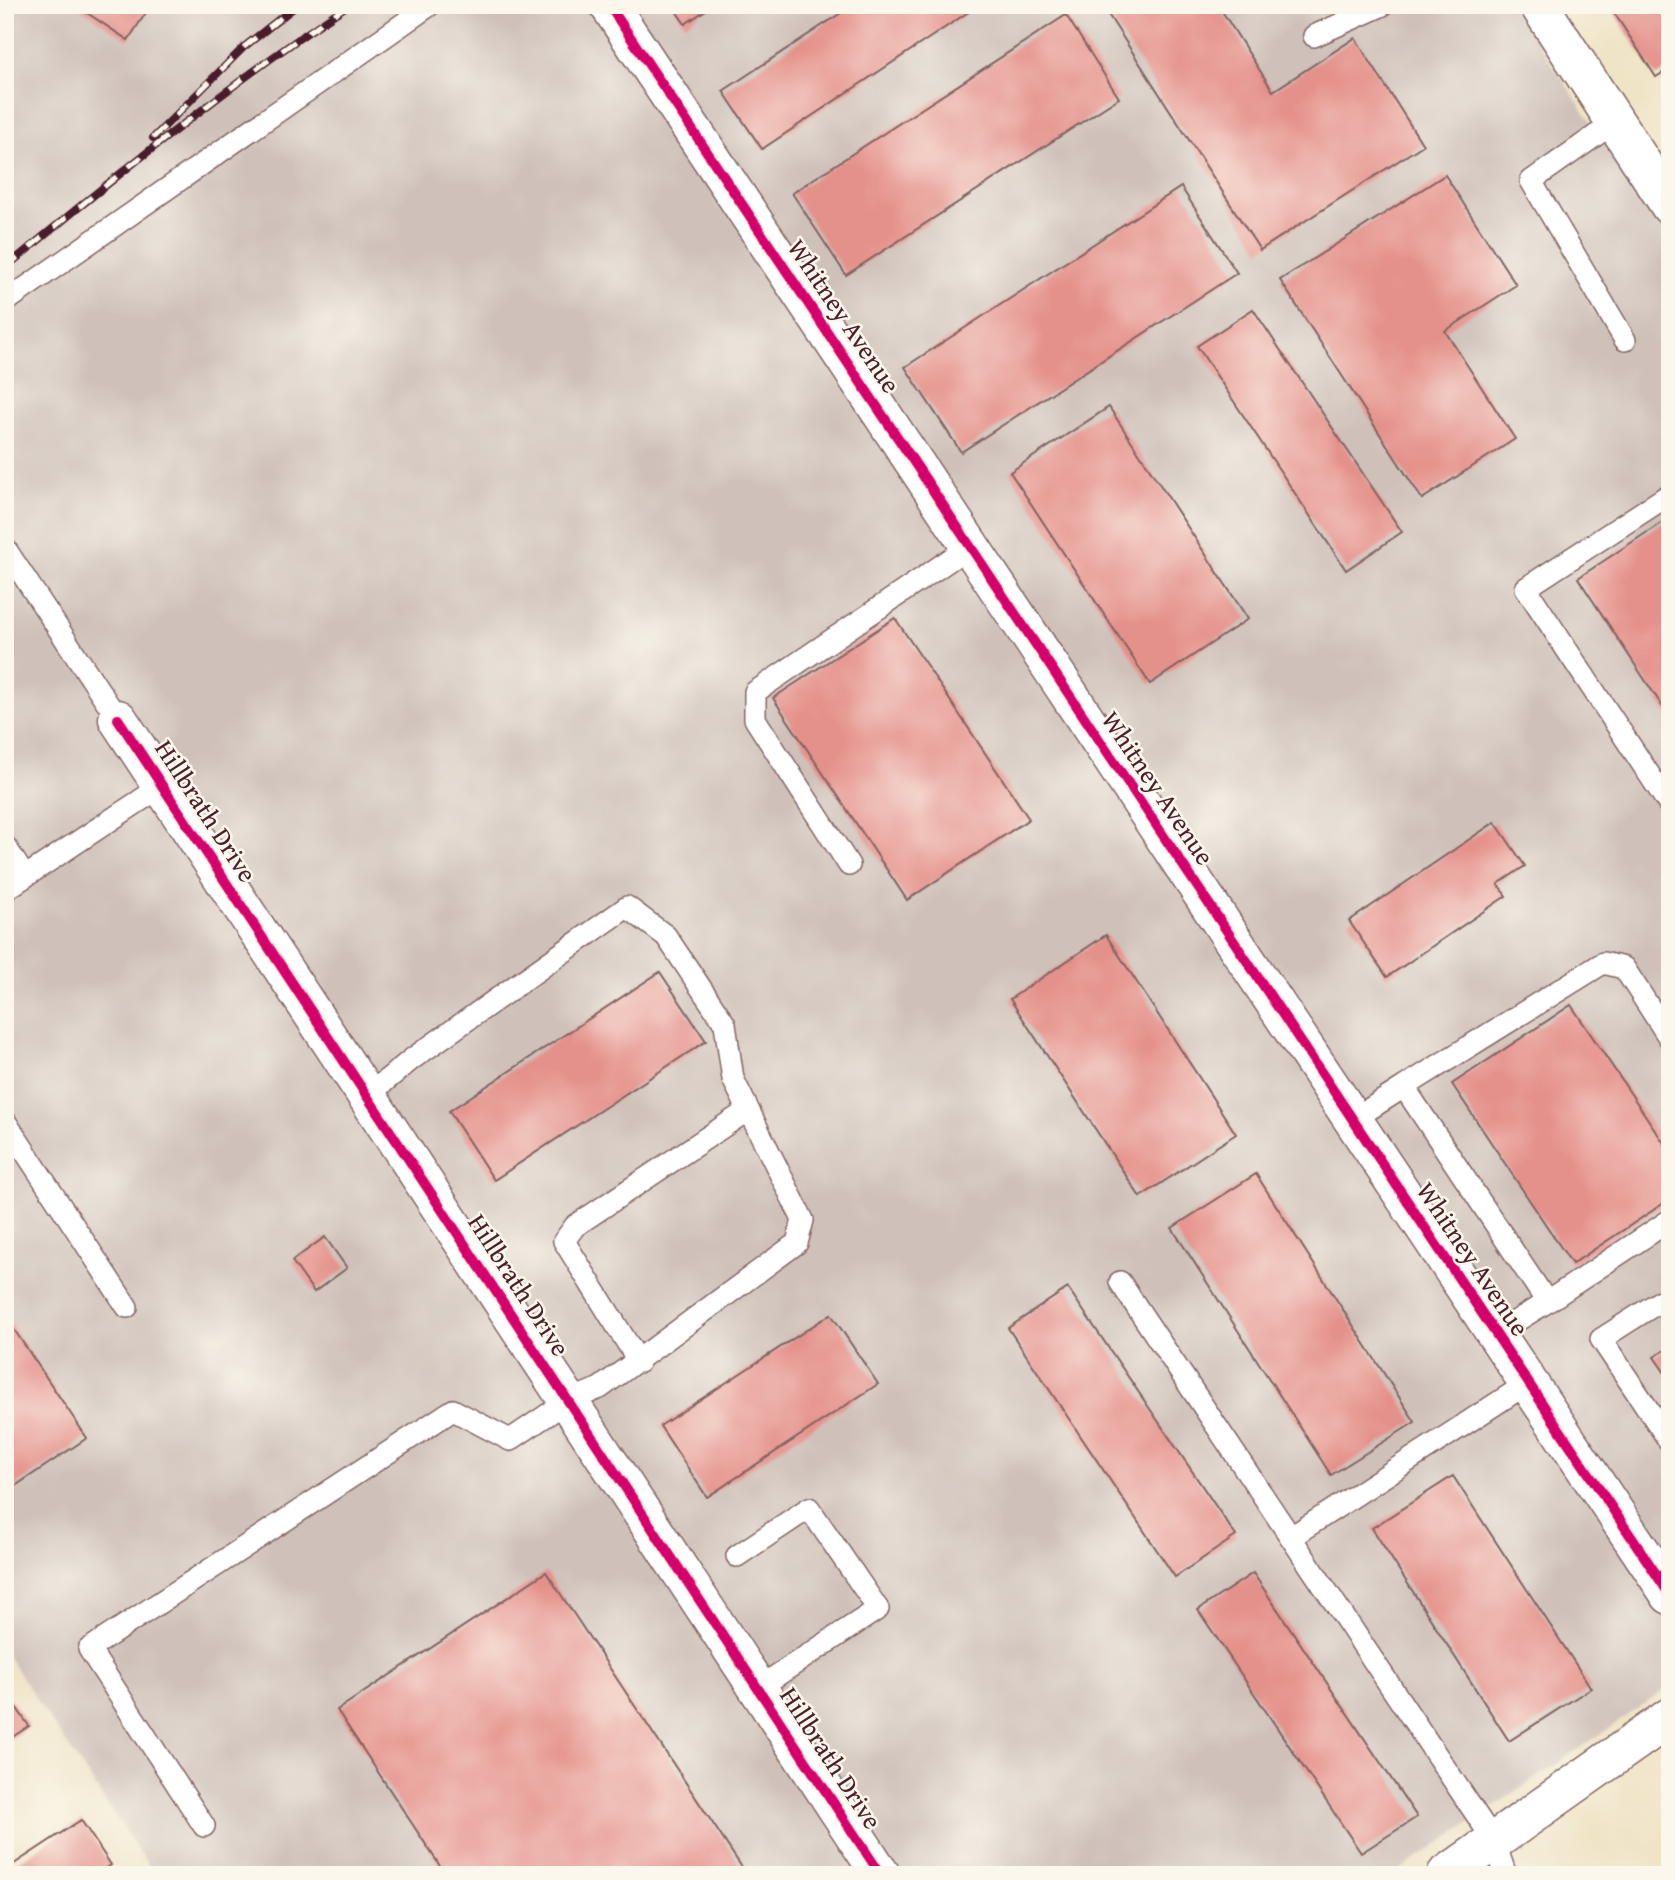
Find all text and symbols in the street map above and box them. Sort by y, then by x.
street label: Whitney Avenue [778,231,911,401]
street label: Whitney Avenue [1092,703,1225,873]
street label: Hillbrath Drive [146,732,267,890]
street label: Whitney Avenue [1407,1174,1540,1344]
street label: Hillbrath Drive [459,1206,580,1364]
street label: Hillbrath Drive [771,1679,892,1837]

